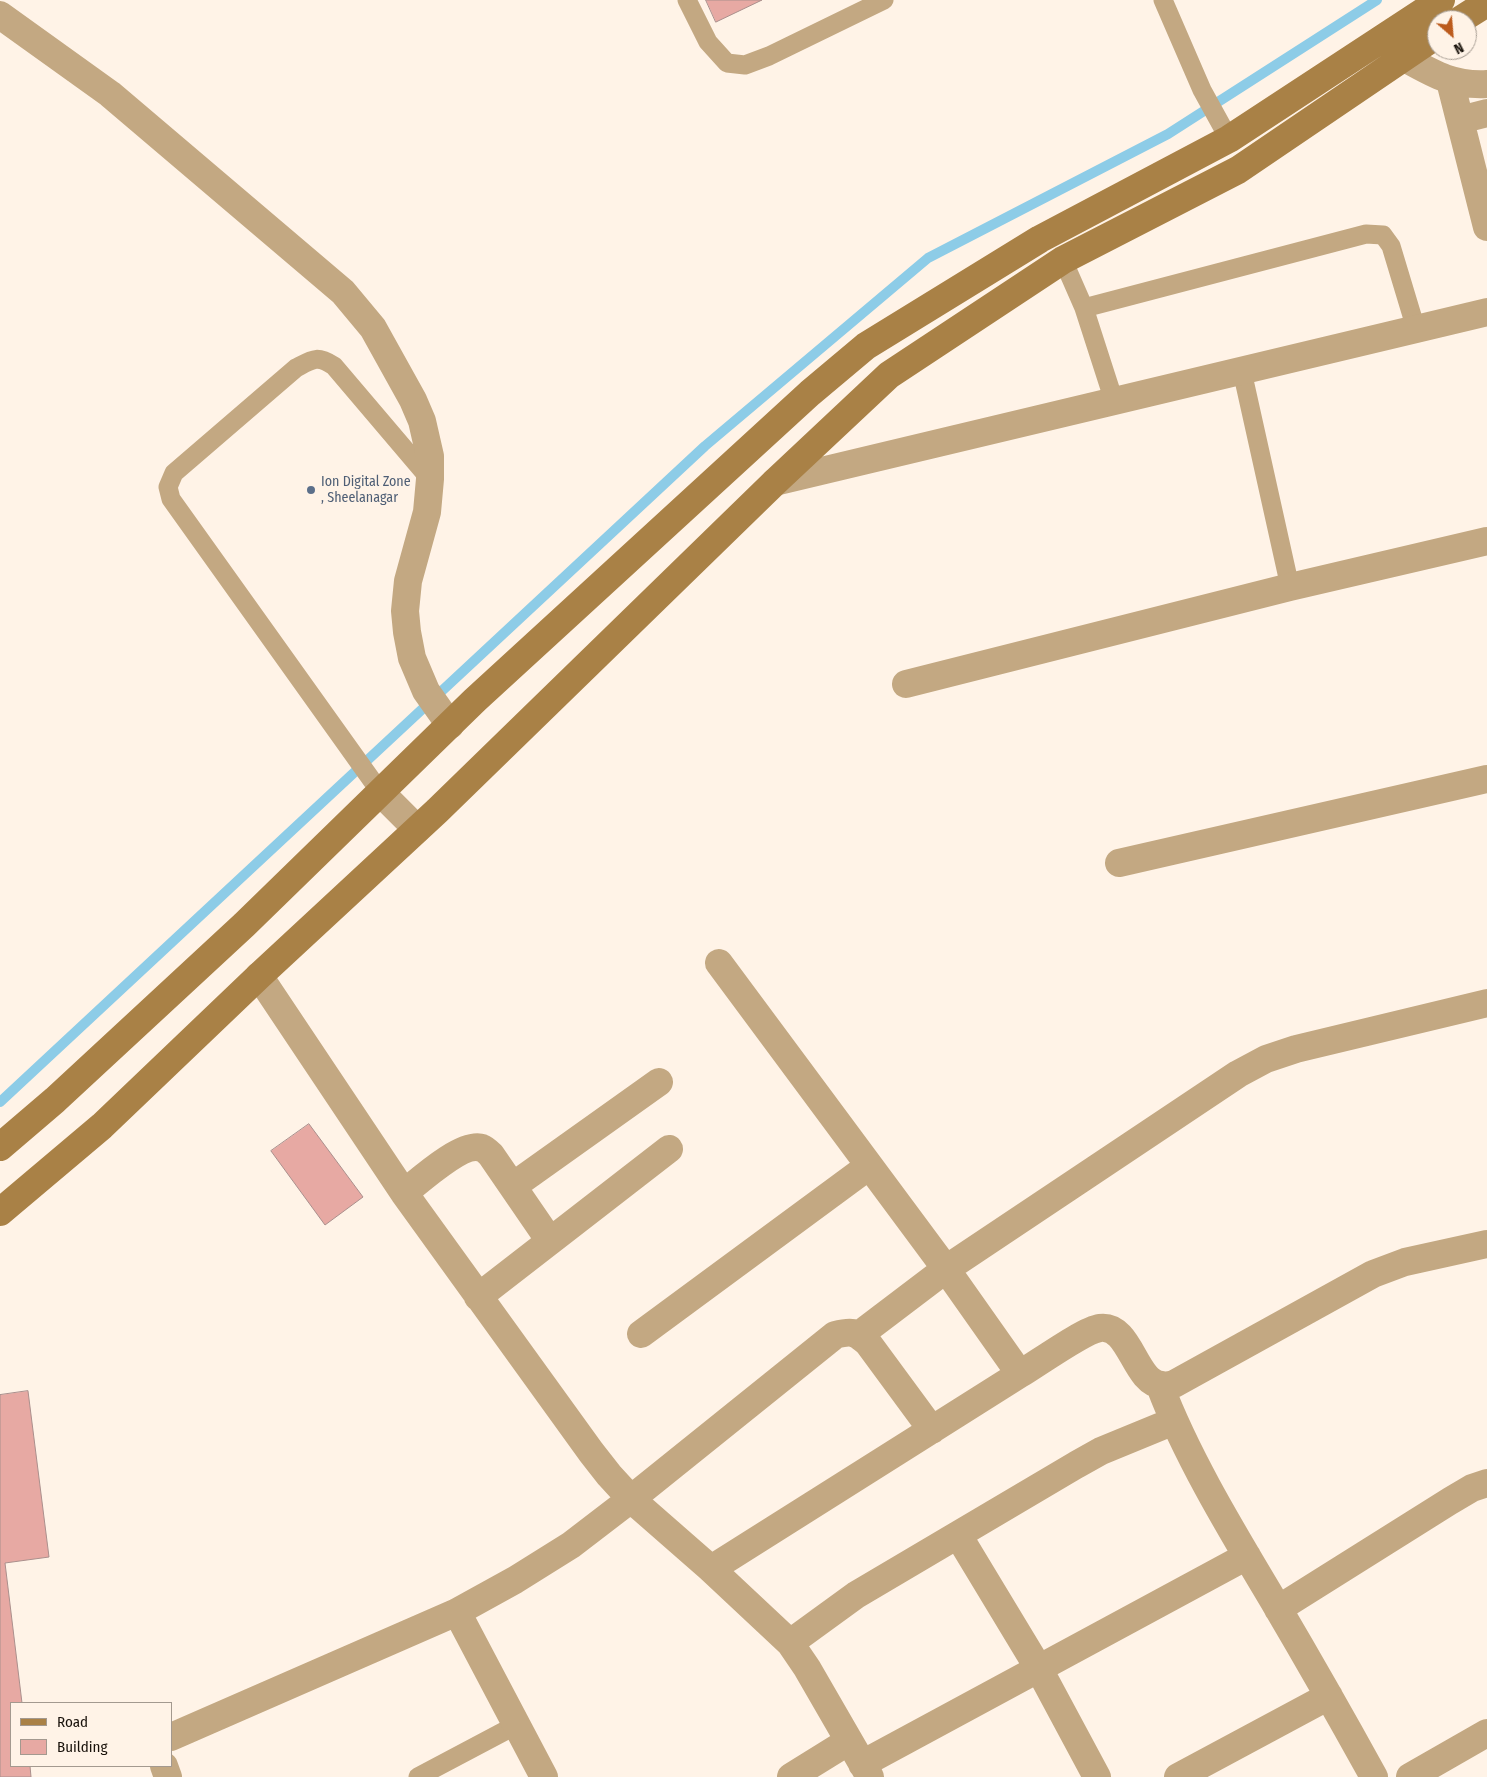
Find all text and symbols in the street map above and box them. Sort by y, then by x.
north arrow [1427,10,1477,60]
text: N [1451,38,1466,57]
place label: Ion Digital Zone , Sheelanagar [321,474,411,507]
marker: Ion Digital Zone , Sheelanagar [305,484,317,496]
legend [10,1702,172,1767]
text: Road [57,1713,88,1731]
text: Building [57,1738,108,1756]

